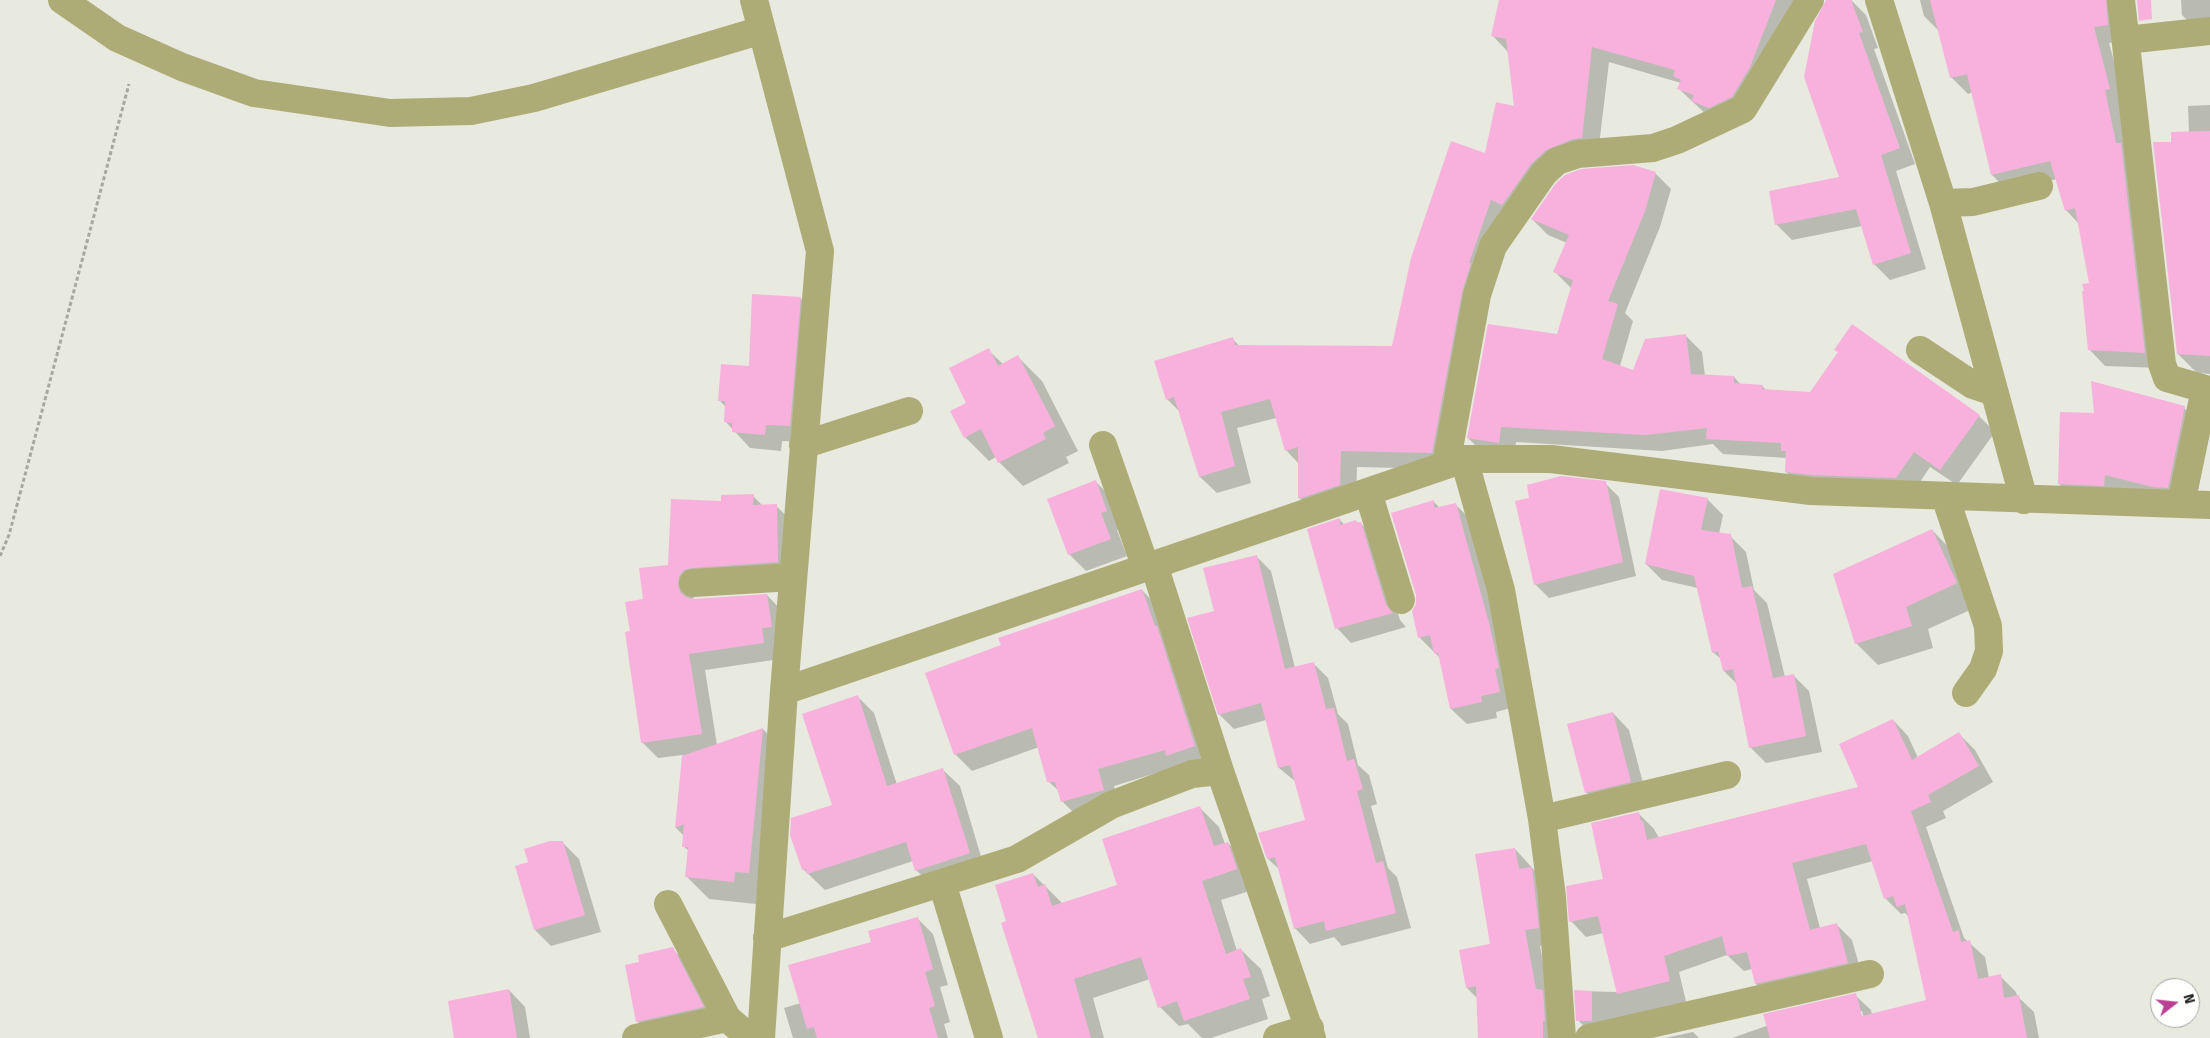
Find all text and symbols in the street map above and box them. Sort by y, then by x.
north arrow [2150,978,2200,1028]
text: N [2179,992,2198,1006]

